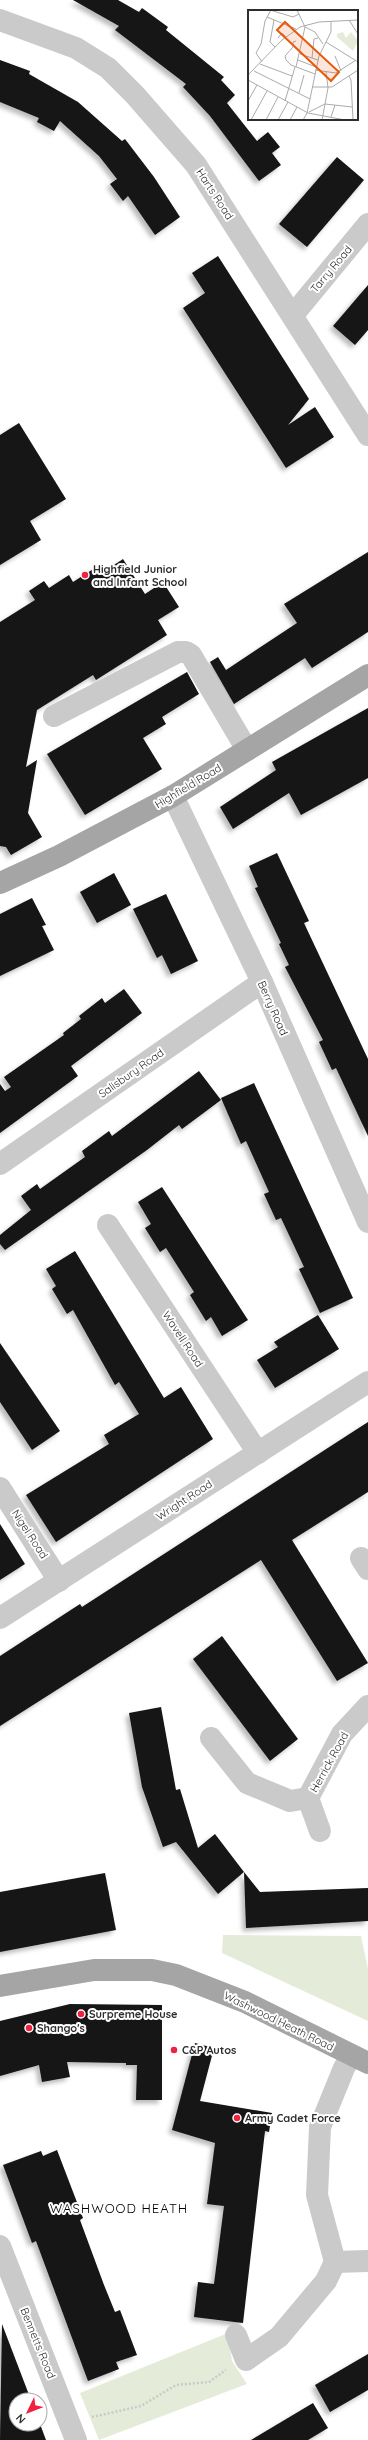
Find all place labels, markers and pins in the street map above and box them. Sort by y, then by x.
place label: Highfield Junior and Infant School [93,562,187,589]
marker: Highfield Junior and Infant School [80,570,90,580]
place label: Surpreme House [89,2007,178,2021]
marker: Surpreme House [76,2009,86,2019]
place label: Shango's [37,2021,85,2035]
marker: Shango's [24,2023,34,2033]
place label: C&P Autos [182,2043,236,2057]
marker: C&P Autos [169,2045,179,2055]
place label: Army Cadet Force [245,2111,341,2125]
marker: Army Cadet Force [232,2113,242,2123]

